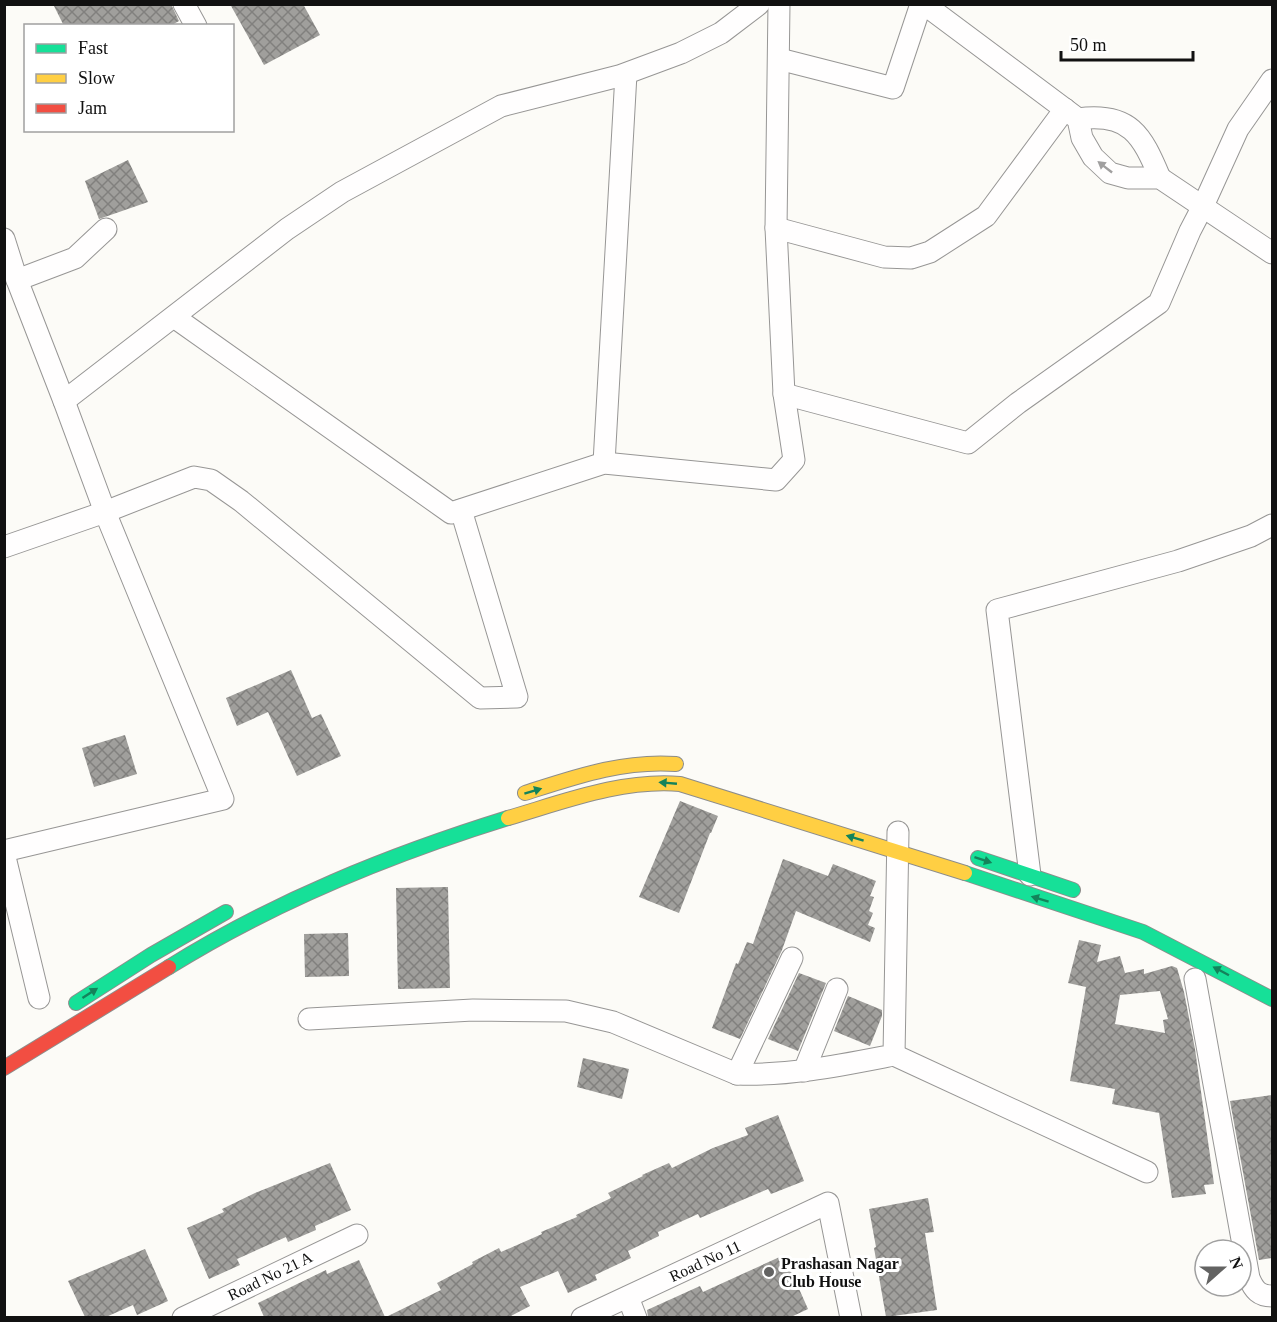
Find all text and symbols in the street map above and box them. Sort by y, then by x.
legend [24,24,234,132]
scale bar [1061,24,1193,62]
text: 50 m [1070,35,1107,55]
text: Fast [78,38,108,58]
text: Slow [78,68,115,88]
text: Jam [78,98,107,118]
one-way arrow [1097,161,1113,174]
one-way arrow [659,778,678,788]
one-way arrow [524,786,542,795]
one-way arrow [846,833,864,842]
one-way arrow [974,855,992,865]
one-way arrow [1031,894,1049,903]
one-way arrow [1212,966,1229,976]
one-way arrow [82,988,98,999]
street label: Road No 11 [667,1237,743,1285]
north arrow [1193,1238,1253,1298]
street label: Road No 21 A [225,1248,315,1304]
text: N [1227,1254,1247,1272]
place label: Prashasan Nagar Club House [781,1255,899,1290]
marker: Prashasan Nagar Club House [762,1265,776,1279]

